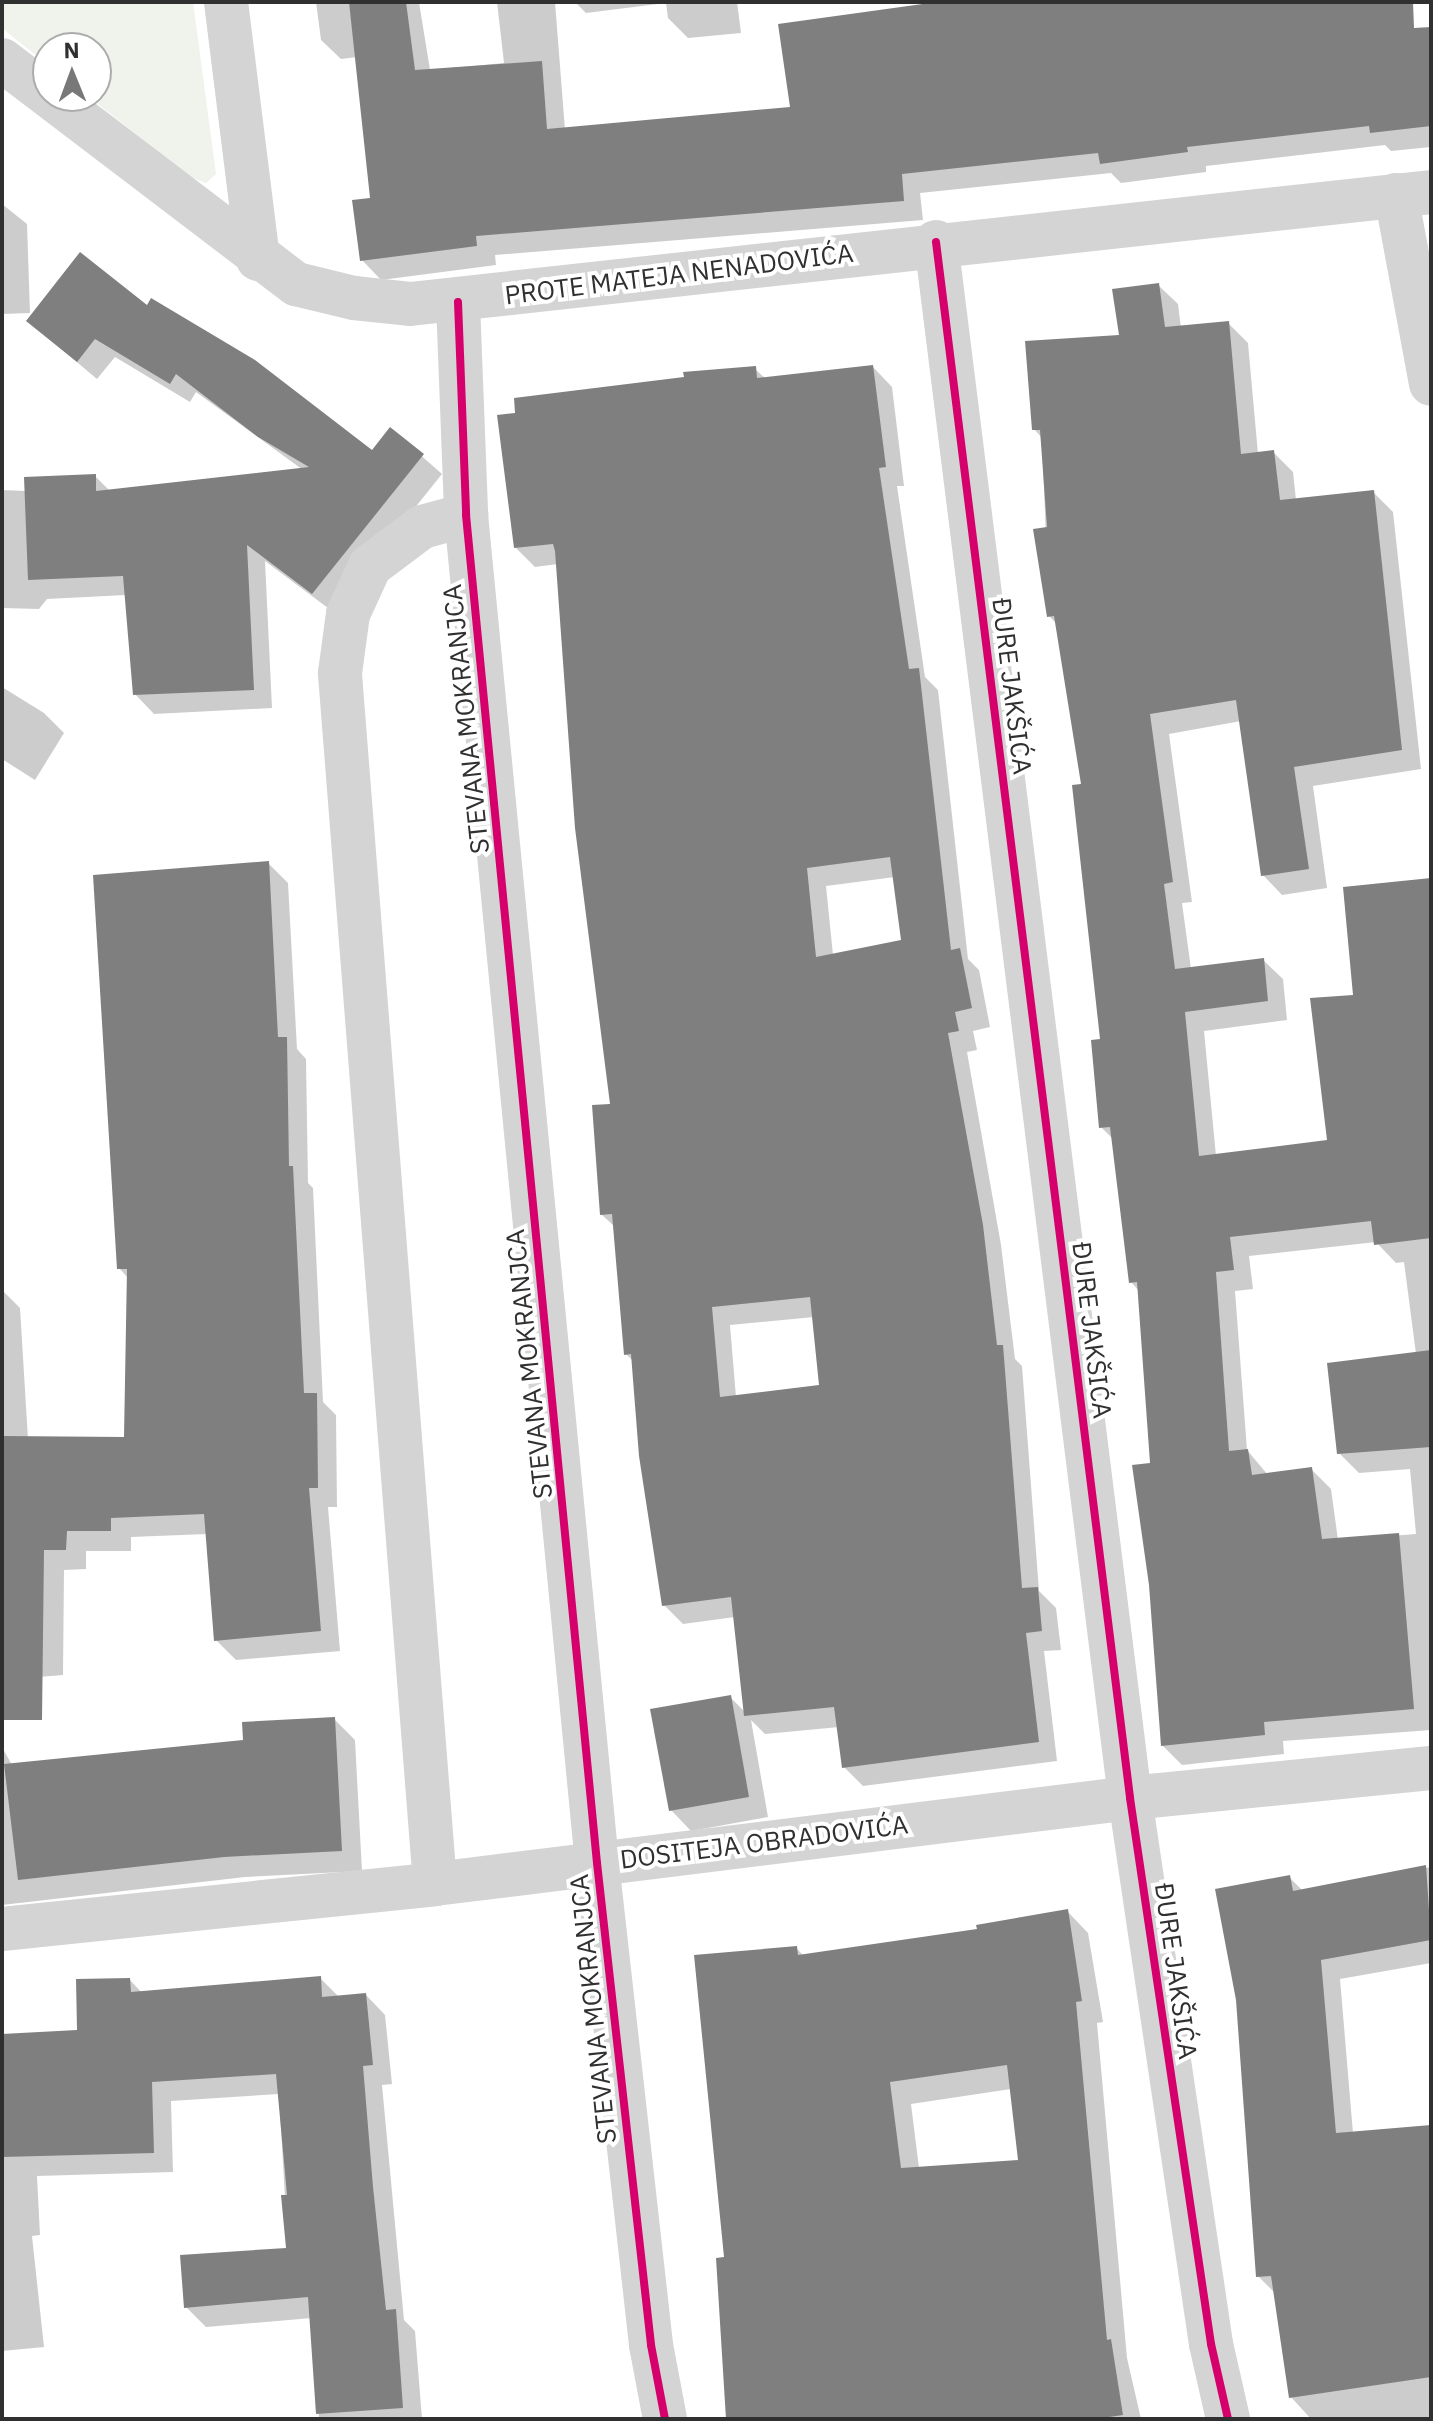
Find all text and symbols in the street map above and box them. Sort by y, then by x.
north arrow [32,32,112,112]
text: N [63,35,80,64]
street label: PROTE MATEJA NENADOVIĆA [503,237,855,311]
street label: STEVANA MOKRANJCA [436,583,496,855]
street label: ĐURE JAKŠIĆA [986,596,1038,776]
street label: STEVANA MOKRANJCA [499,1228,559,1500]
street label: ĐURE JAKŠIĆA [1066,1240,1118,1420]
street label: DOSITEJA OBRADOVIĆA [618,1809,910,1875]
street label: STEVANA MOKRANJCA [563,1873,623,2145]
street label: ĐURE JAKŠIĆA [1148,1881,1204,2061]

